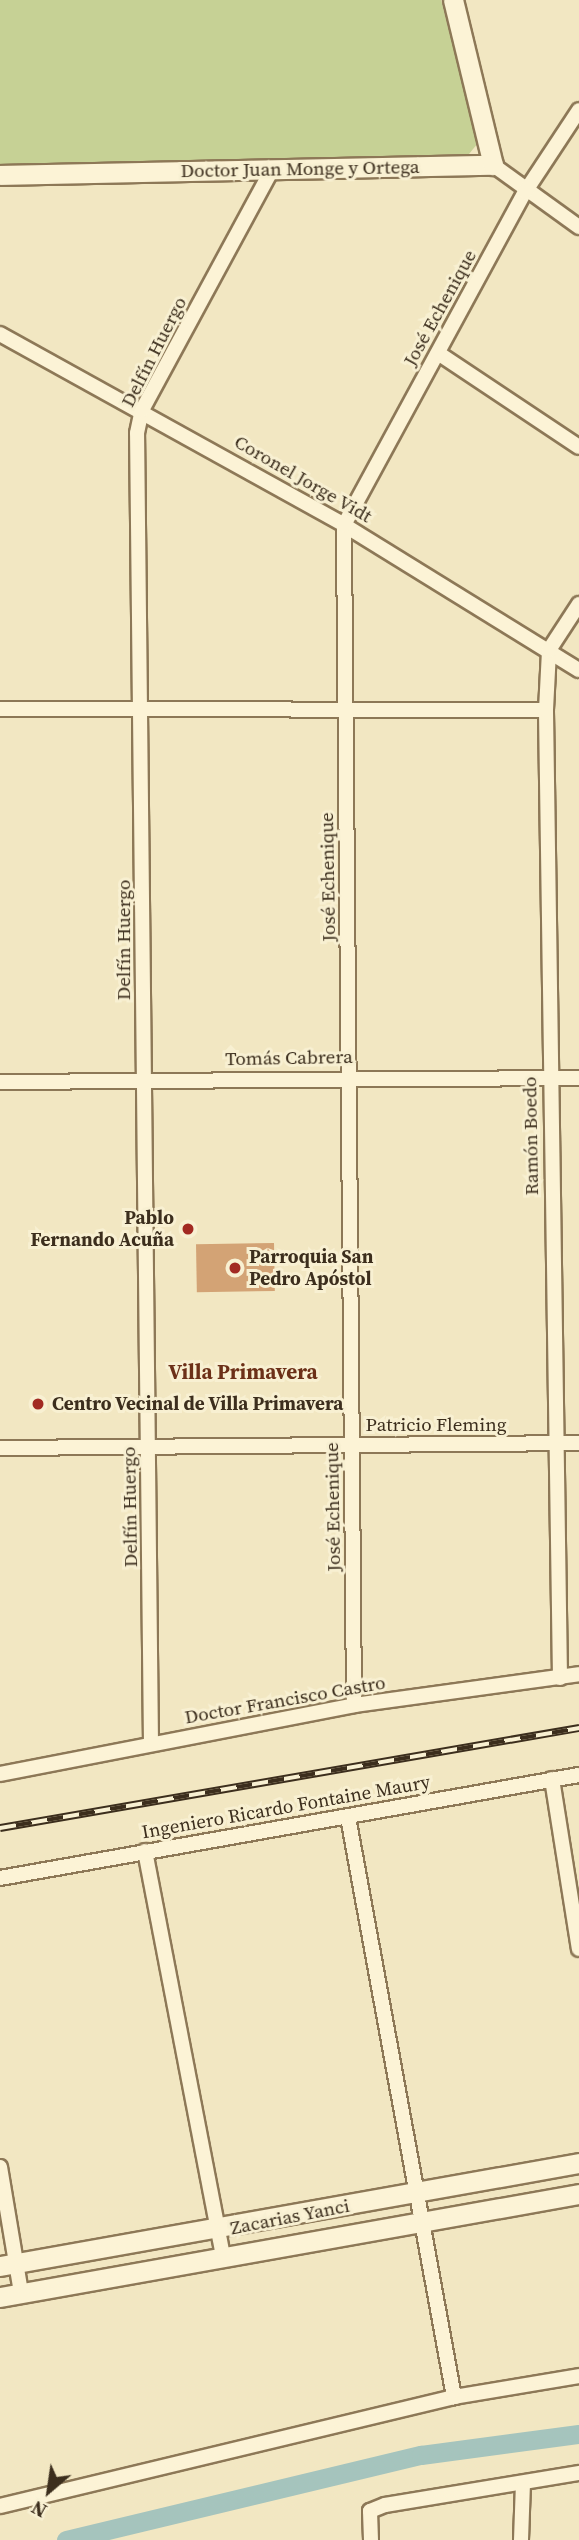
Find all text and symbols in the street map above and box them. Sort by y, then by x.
street label: Doctor Juan Monge y Ortega [180,156,420,182]
street label: José Echenique [399,246,481,370]
street label: Delfín Huergo [116,293,192,411]
street label: Coronel Jorge Vidt [230,430,376,528]
street label: José Echenique [315,812,341,942]
street label: Delfín Huergo [113,880,135,1000]
street label: Tomás Cabrera [225,1045,353,1071]
street label: Ramón Boedo [519,1076,543,1196]
place label: Pablo Fernando Acuña [31,1207,174,1251]
marker: Pablo Fernando Acuña [180,1221,196,1237]
place label: Parroquia San Pedro Apóstol [249,1246,373,1290]
marker: Parroquia San Pedro Apóstol [227,1260,243,1276]
district label: Villa Primavera [168,1359,318,1385]
place label: Centro Vecinal de Villa Primavera [52,1393,344,1415]
marker: Centro Vecinal de Villa Primavera [30,1396,46,1412]
street label: Patricio Fleming [365,1414,507,1436]
street label: José Echenique [320,1442,346,1572]
street label: Delfín Huergo [118,1446,142,1568]
street label: Doctor Francisco Castro [183,1671,387,1729]
street label: Ingeniero Ricardo Fontaine Maury [140,1770,432,1844]
street label: Zacarias Yanci [228,2194,352,2240]
north arrow [14,2456,84,2526]
text: N [26,2495,51,2524]

